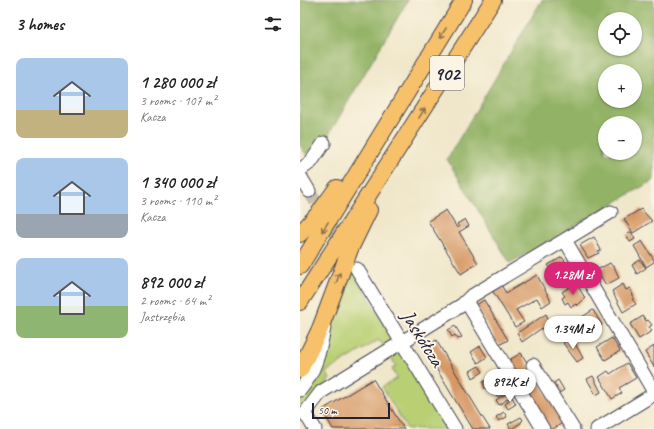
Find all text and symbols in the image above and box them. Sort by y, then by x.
map controls [598,12,642,160]
button: locate [598,12,642,56]
icon: filters [262,13,284,35]
text: 3 homes [16,14,64,35]
one-way arrow [439,27,447,38]
road number: 902 [430,56,464,90]
button: + [598,64,642,108]
text: 1 280 000 zł [140,72,215,93]
icon: home [48,74,96,122]
text: 3 rooms · 107 m² [140,93,216,109]
one-way arrow [418,108,426,119]
text: Kacza [140,109,166,125]
button: − [598,116,642,160]
text: 1 340 000 zł [140,172,215,193]
icon: home [48,174,96,222]
text: 3 rooms · 110 m² [140,193,216,209]
text: Kacza [140,209,166,225]
one-way arrow [320,221,328,233]
pin: 1.28M zł [532,262,614,296]
text: 1.28M zł [553,267,593,283]
text: 892 000 zł [140,272,203,293]
one-way arrow [335,273,343,285]
icon: home [48,274,96,322]
text: 2 rooms · 64 m² [140,293,210,309]
street label: Jaskółcza [395,304,450,372]
text: Jastrzębia [140,309,185,325]
pin: 1.34M zł [532,316,614,350]
text: 1.34M zł [553,321,593,337]
pin: 892K zł [473,369,547,403]
text: 892K zł [493,374,527,390]
scale bar [312,401,390,420]
text: 50 m [318,403,337,417]

